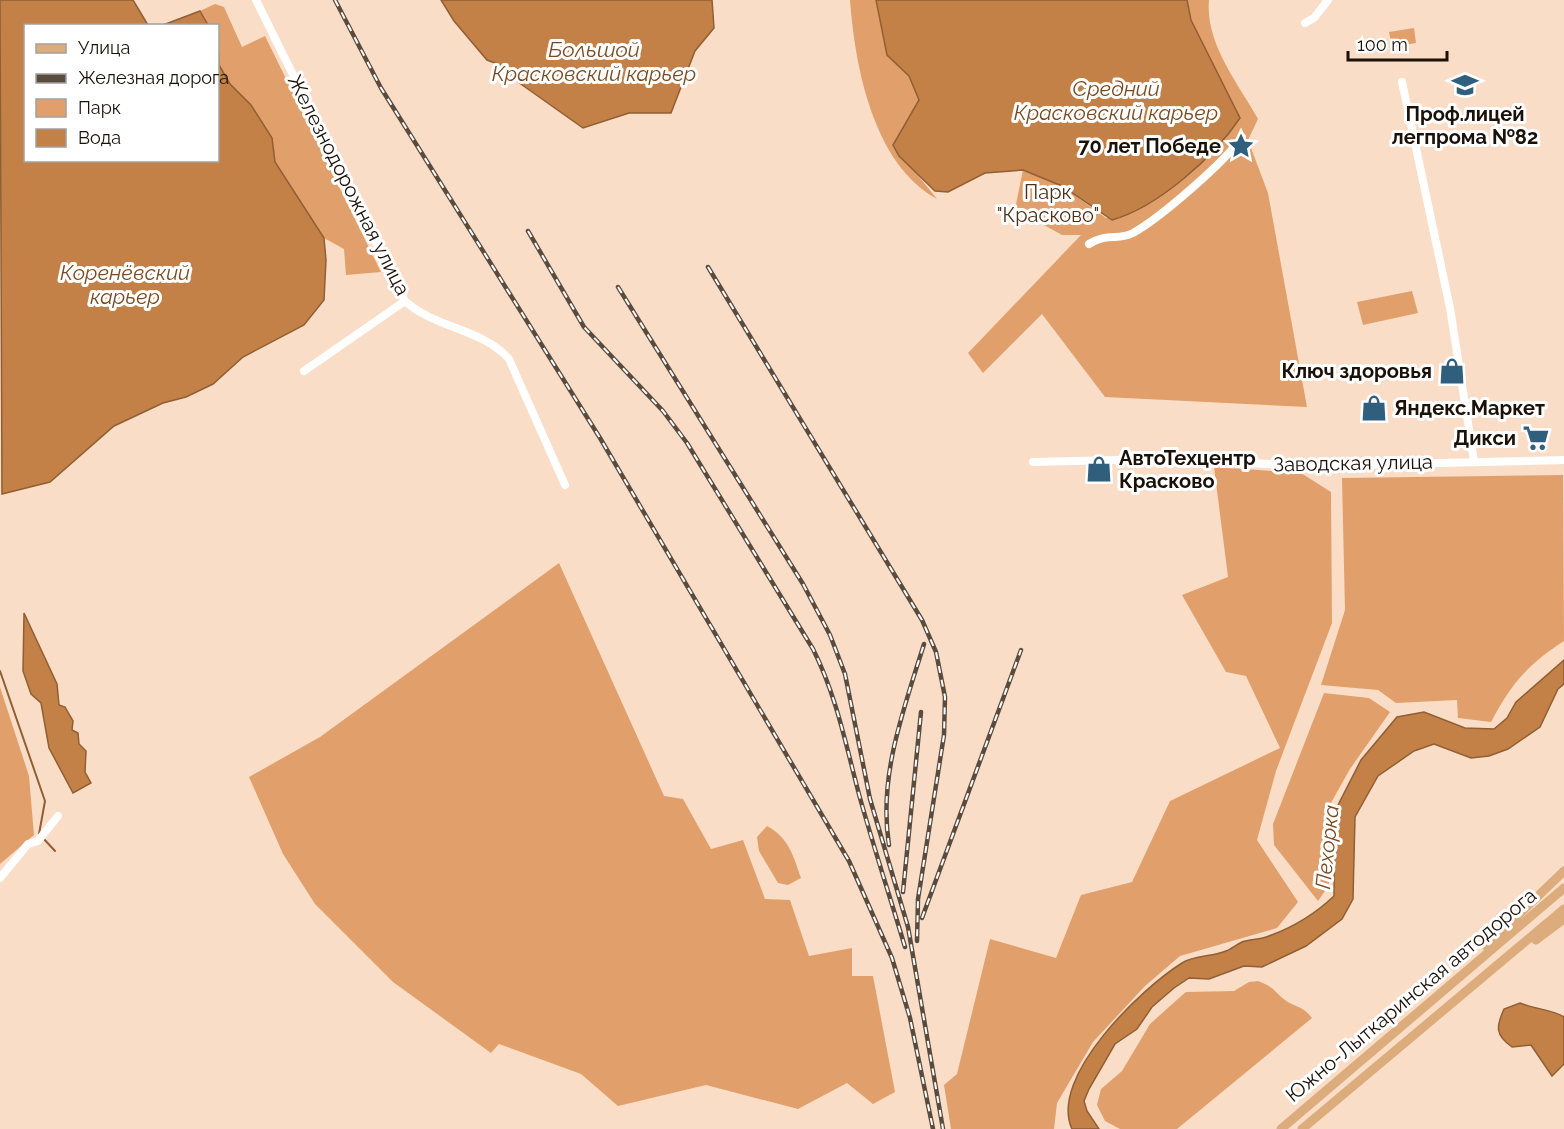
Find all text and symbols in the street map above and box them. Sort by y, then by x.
legend [24,24,219,162]
scale bar [1348,24,1447,62]
text: 100 m [1357,34,1408,55]
text: Улица [78,37,130,58]
water label: Большой Красковский карьер [492,37,696,86]
text: Железная дорога [78,67,229,88]
school or university icon: Проф.лицей легпрома №82 [1450,70,1480,100]
street label: Железнодорожная улица [283,71,415,299]
water label: Средний Красковский карьер [1014,76,1218,125]
text: Парк [78,97,121,118]
place label: Проф.лицей легпрома №82 [1392,102,1538,149]
text: Вода [78,127,121,148]
place icon: 70 лет Победе [1226,131,1256,161]
place label: 70 лет Победе [1078,134,1221,158]
park label: Парк "Красково" [997,180,1099,227]
water label: Коренёвский карьер [60,260,190,309]
shop icon: Ключ здоровья [1437,356,1467,386]
place label: Ключ здоровья [1281,359,1432,383]
shop icon: Яндекс.Маркет [1359,393,1389,423]
place label: Яндекс.Маркет [1394,396,1545,420]
supermarket icon: Дикси [1521,423,1551,453]
place label: Дикси [1454,426,1516,450]
place label: АвтоТехцентр Красково [1119,446,1256,493]
street label: Заводская улица [1273,450,1433,476]
shop icon: АвтоТехцентр Красково [1084,454,1114,484]
water label: Пехорка [1310,804,1344,890]
street label: Южно-Лыткаринская автодорога [1281,883,1541,1107]

